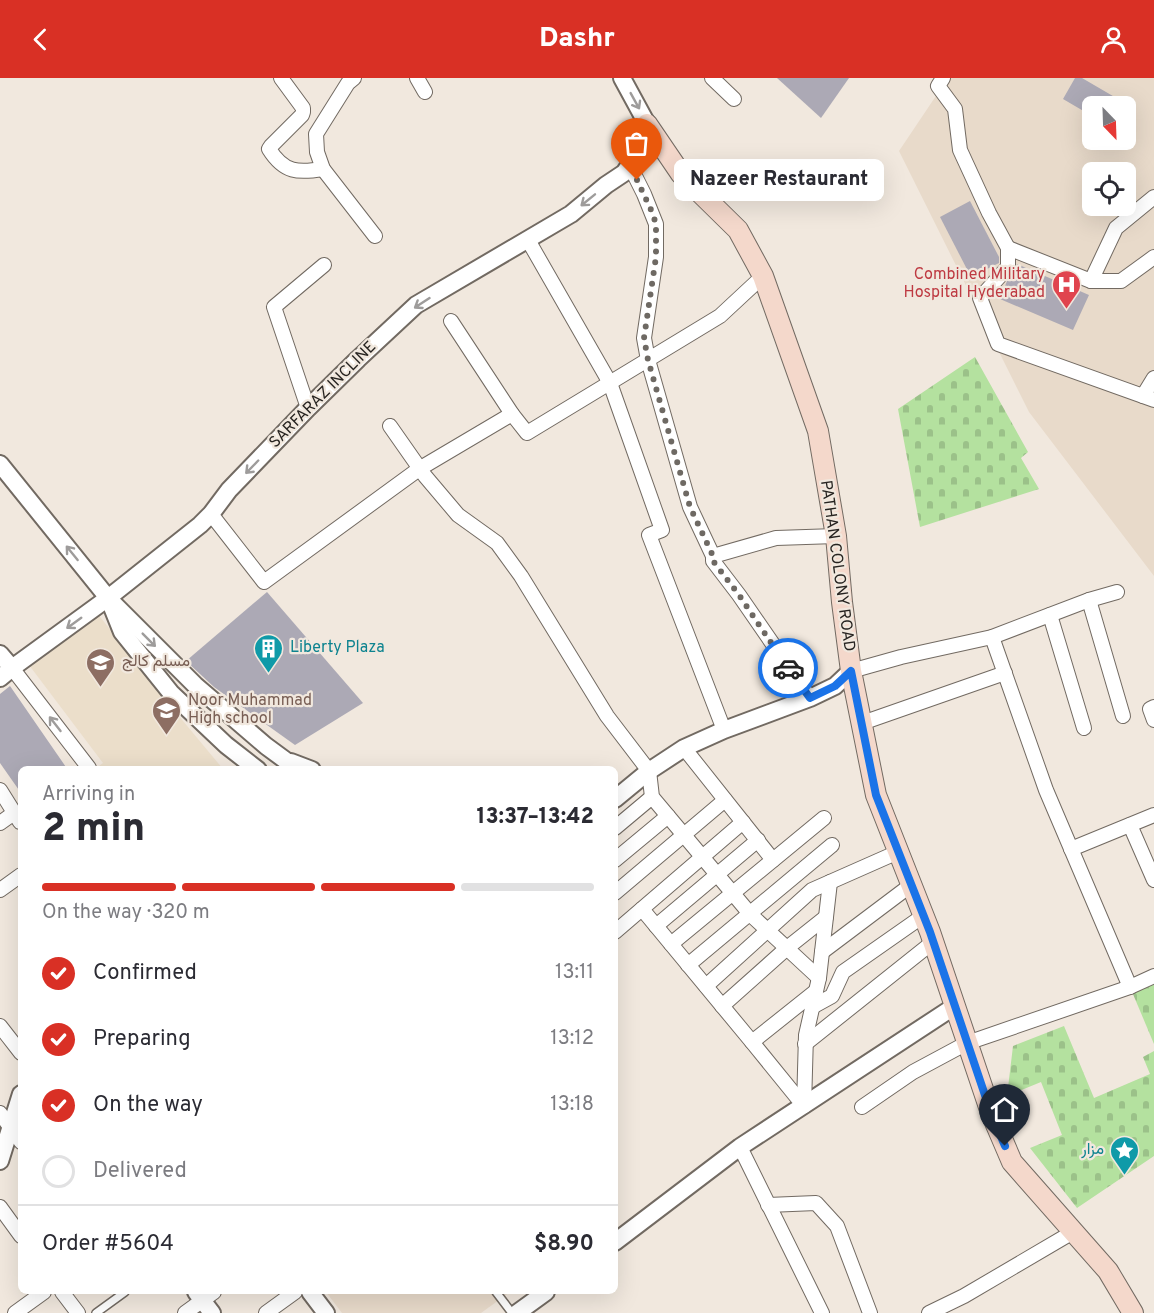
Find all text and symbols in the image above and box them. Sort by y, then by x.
text: Dashr [539,22,615,56]
icon: back [24,23,57,56]
icon: person [1097,23,1130,56]
one-way arrow [629,92,641,109]
north arrow [1082,96,1136,150]
map controls [1082,96,1136,216]
pin [611,118,662,180]
icon: bag [620,127,653,160]
callout: Nazeer Restaurant [673,159,883,201]
button: locate [1082,162,1136,216]
text: Nazeer Restaurant [690,167,868,193]
one-way arrow [580,194,596,207]
place label: Combined Military Hospital Hyderabad [904,265,1045,303]
hospital icon: Combined Military Hospital Hyderabad [1050,268,1082,310]
one-way arrow [414,297,431,309]
street label: SARFARAZ INCLINE [265,337,381,453]
one-way arrow [244,459,259,474]
street label: PATHAN COLONY ROAD [815,479,859,653]
one-way arrow [65,545,78,561]
one-way arrow [67,617,83,629]
one-way arrow [142,632,157,647]
building icon: Liberty Plaza [253,632,285,674]
place label: Liberty Plaza [290,638,385,658]
courier [758,638,818,698]
school or university icon: مسلم کالج [85,646,117,688]
place label: مسلم کالج [122,652,190,672]
icon: car [772,652,805,685]
place label: Noor Muhammad High school [188,691,312,729]
school or university icon: Noor Muhammad High school [151,694,183,736]
one-way arrow [49,716,62,732]
text: Arriving in [42,782,135,808]
text: 13:37–13:42 [476,804,594,831]
text: 2 min [42,806,145,855]
text: On the way · 320 m [42,900,210,926]
icon: check [42,957,75,990]
text: Confirmed [93,960,197,987]
text: 13:11 [555,960,594,986]
icon: check [42,1023,75,1056]
text: Preparing [93,1026,191,1053]
text: 13:12 [550,1026,594,1052]
pin [979,1084,1030,1146]
icon: check [42,1089,75,1122]
text: On the way [93,1092,203,1119]
text: 13:18 [550,1092,594,1118]
icon: home [988,1093,1021,1126]
place icon: مزار [1109,1134,1141,1176]
place label: مزار [1080,1140,1104,1160]
text: Delivered [93,1158,187,1185]
text: Order #5604 [42,1231,174,1258]
text: $8.90 [534,1231,594,1258]

